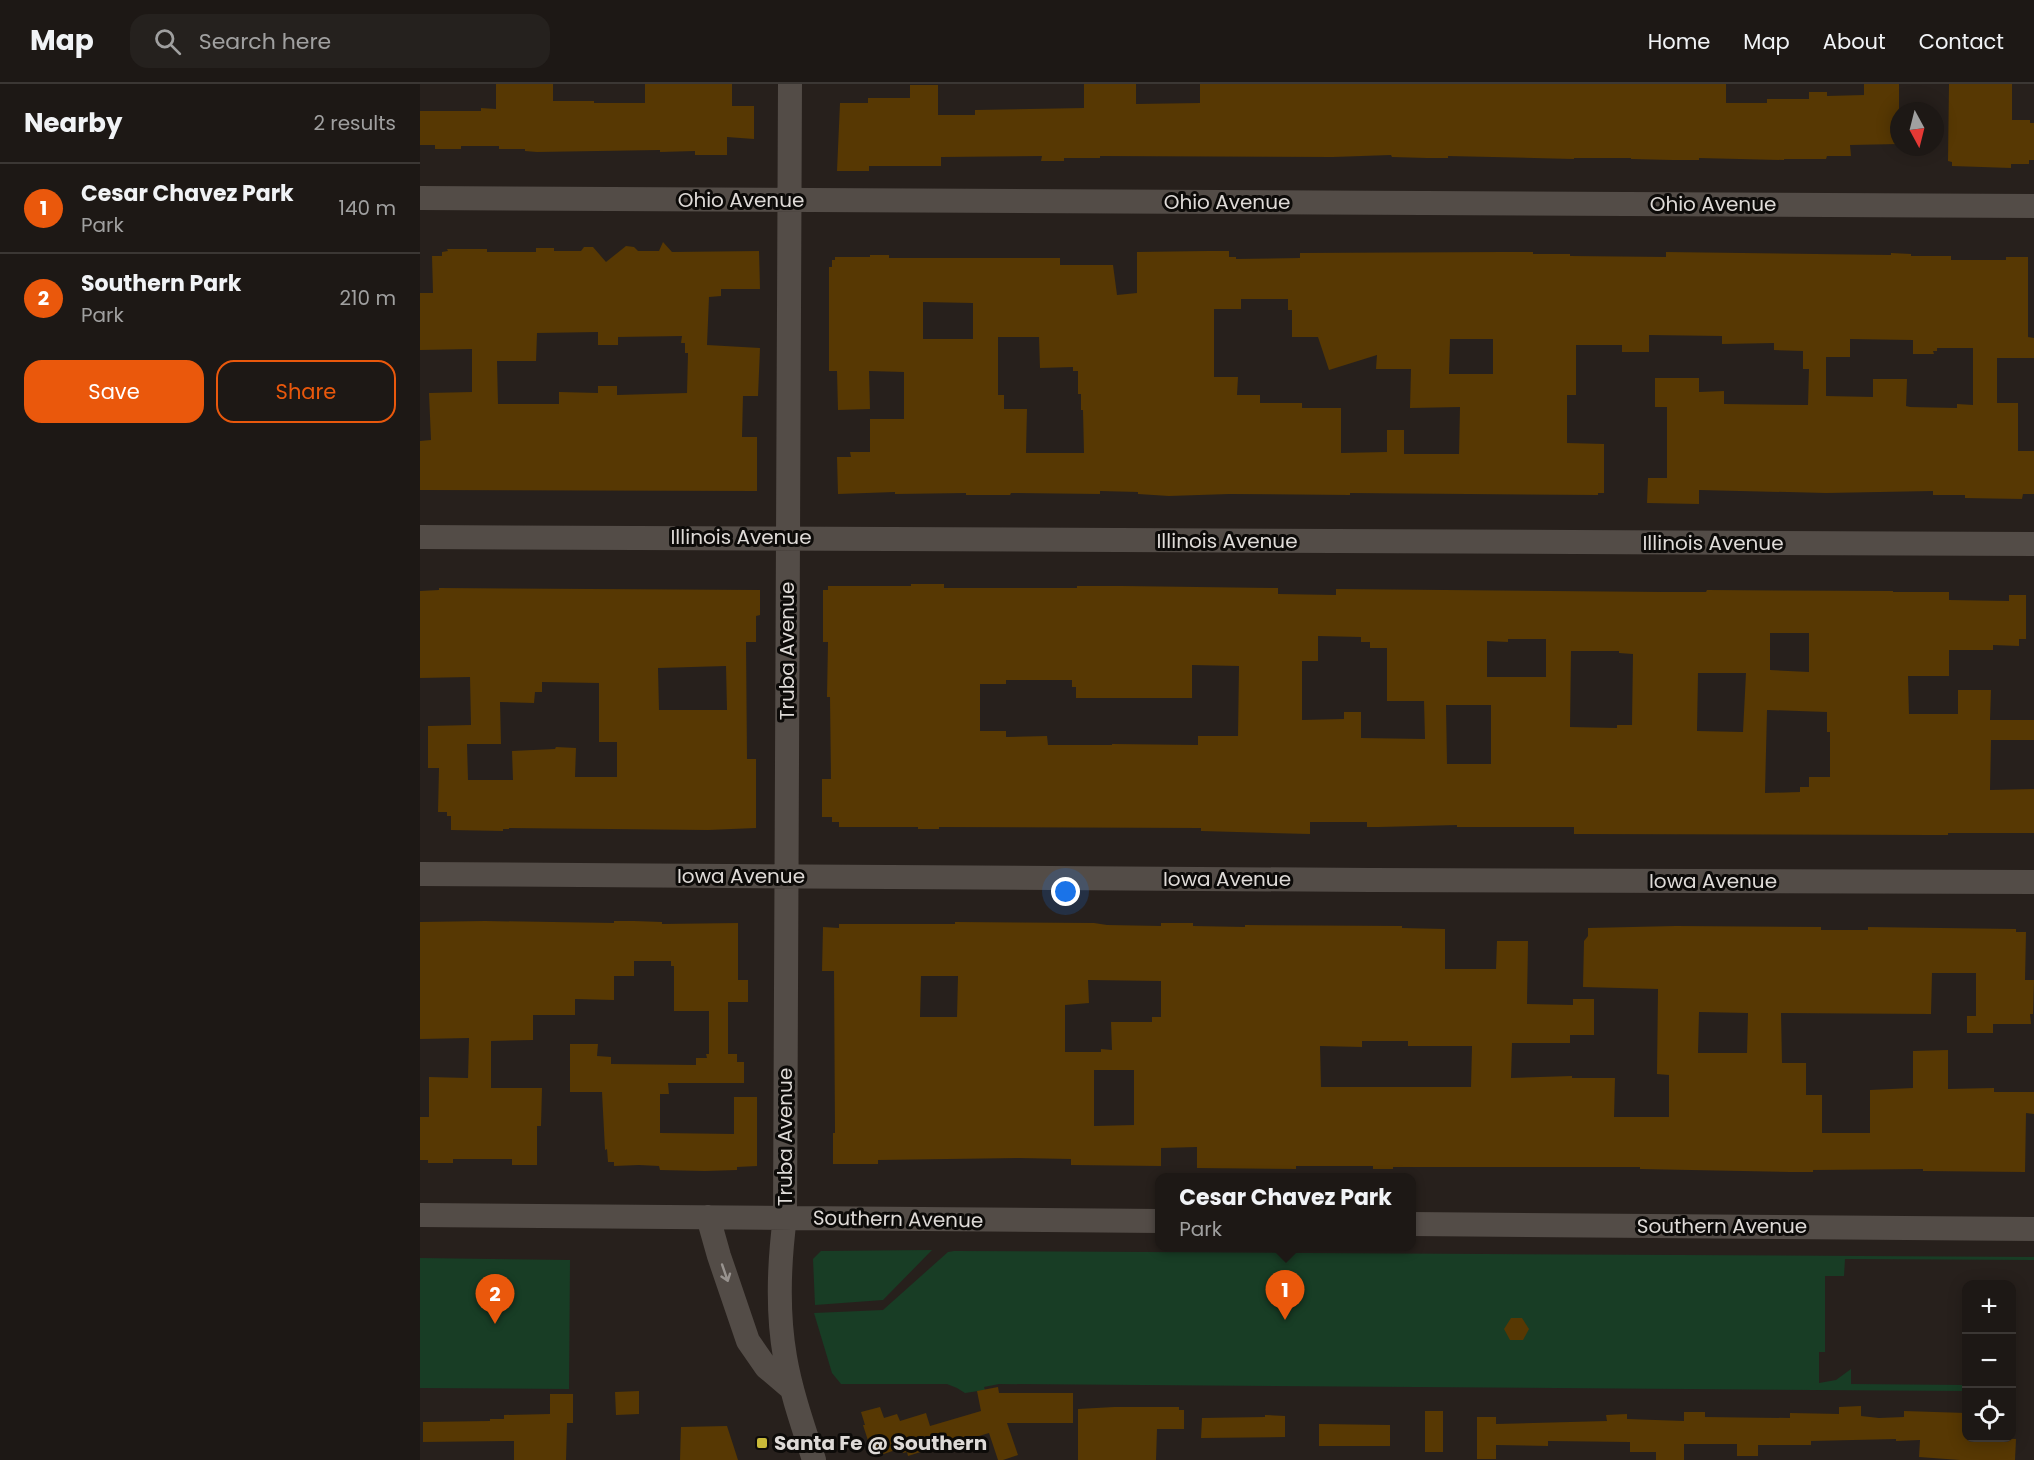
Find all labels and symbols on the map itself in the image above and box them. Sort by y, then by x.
north arrow [1890,102,1944,156]
street label: Ohio Avenue [678,186,804,214]
street label: Ohio Avenue [1164,188,1290,216]
street label: Ohio Avenue [1650,190,1776,218]
street label: Illinois Avenue [670,523,812,551]
street label: Illinois Avenue [1156,527,1298,555]
street label: Illinois Avenue [1642,529,1784,557]
street label: Truba Avenue [773,582,801,720]
street label: Iowa Avenue [677,862,805,890]
street label: Iowa Avenue [1163,865,1291,893]
street label: Iowa Avenue [1649,867,1777,895]
your location [1051,877,1080,906]
street label: Truba Avenue [771,1068,799,1206]
street label: Southern Avenue [813,1204,983,1234]
street label: Southern Avenue [1637,1212,1807,1240]
one-way arrow [720,1263,731,1282]
pin: 1 [1266,1270,1304,1320]
pin: 2 [476,1274,514,1324]
place label: Santa Fe @ Southern [774,1429,987,1457]
marker: Santa Fe @ Southern [755,1436,769,1450]

